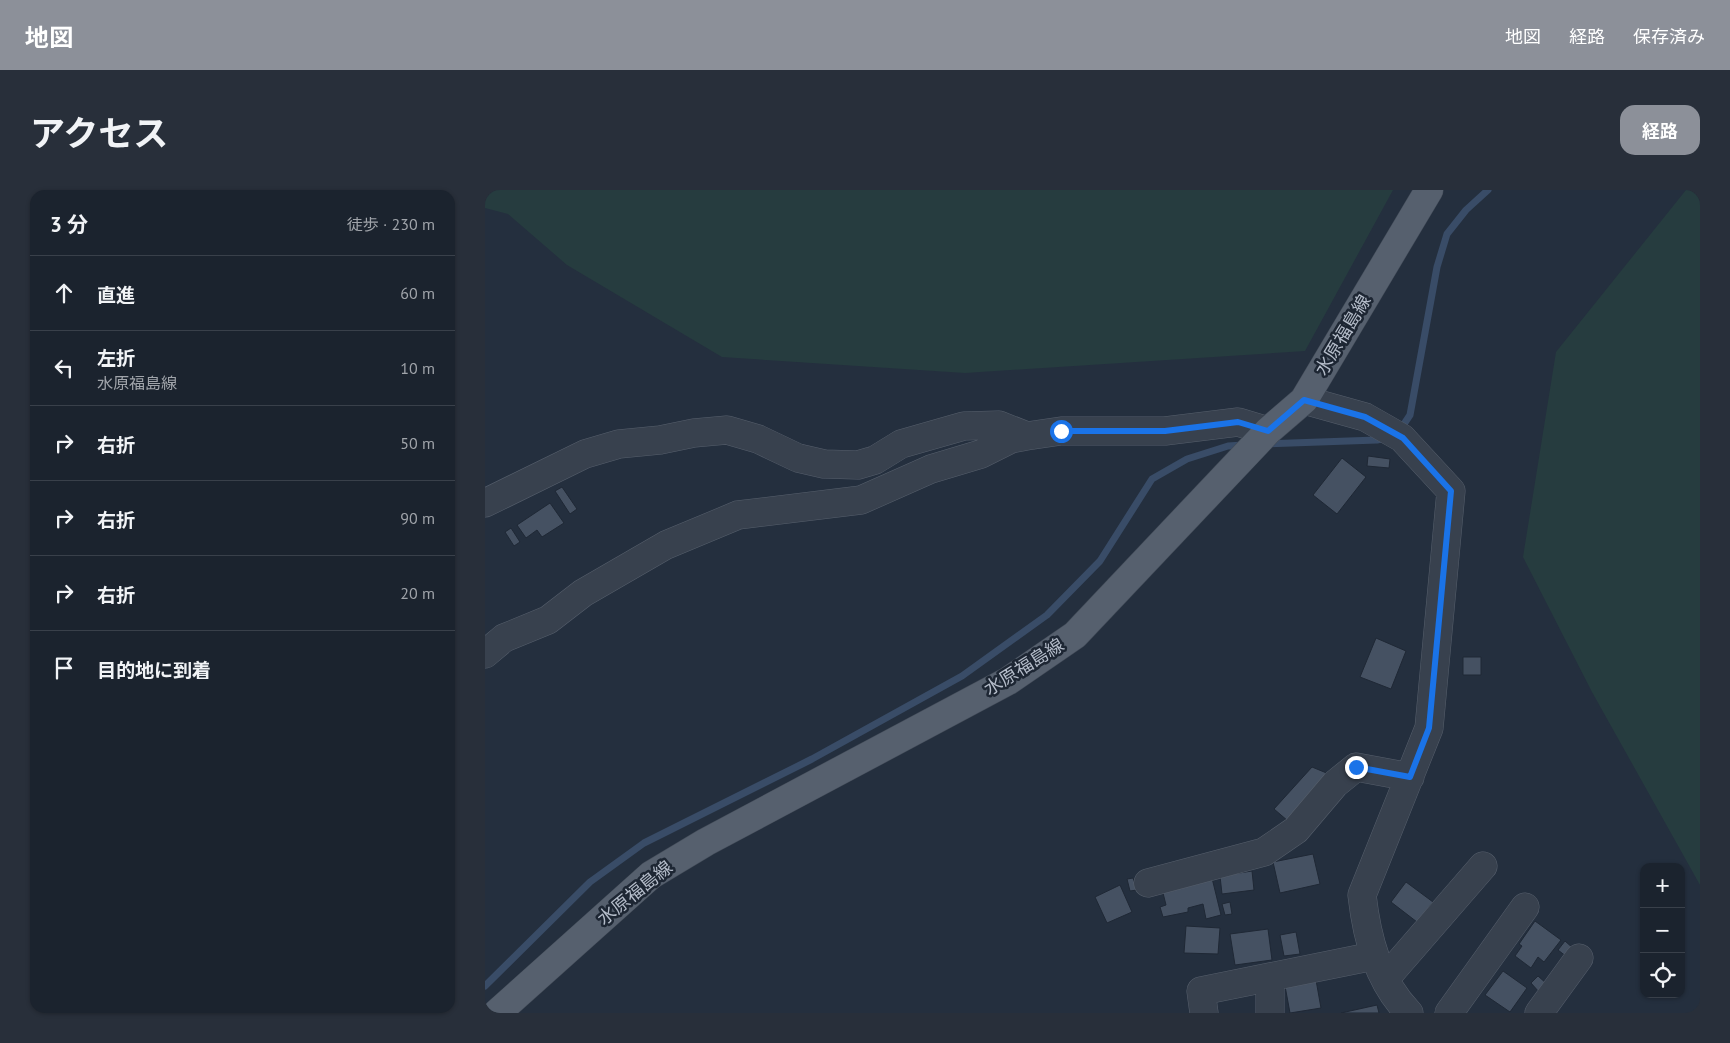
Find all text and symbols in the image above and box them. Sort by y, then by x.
text: 地図 [25,22,73,53]
text: 地図 [1505,25,1541,48]
text: 経路 [1569,25,1605,48]
text: 保存済み [1633,25,1705,48]
button: 経路 [1620,105,1700,155]
text: アクセス [30,110,168,156]
text: 3 分 [50,211,88,238]
text: 徒歩 · 230 m [347,214,435,234]
icon: ahead [50,279,78,307]
text: 直進 [97,283,135,307]
text: 60 m [400,283,435,303]
street label: 水原福島線 [1310,290,1376,379]
text: 左折 [97,346,135,370]
icon: left [50,354,78,382]
text: 10 m [400,358,435,378]
text: 水原福島線 [97,373,177,393]
route start [1050,420,1073,443]
icon: right [50,429,78,457]
text: 右折 [97,433,135,457]
text: 50 m [400,433,435,453]
icon: right [50,504,78,532]
text: 右折 [97,508,135,532]
text: 90 m [400,508,435,528]
icon: right [50,579,78,607]
text: 右折 [97,583,135,607]
text: 20 m [400,583,435,603]
street label: 水原福島線 [979,633,1068,700]
icon: arrive [50,654,78,682]
text: 目的地に到着 [97,658,211,682]
route end [1345,756,1368,779]
street label: 水原福島線 [592,855,677,930]
map controls [1640,863,1685,998]
button: + [1640,863,1685,908]
button: − [1640,908,1685,953]
button: locate [1640,953,1685,998]

